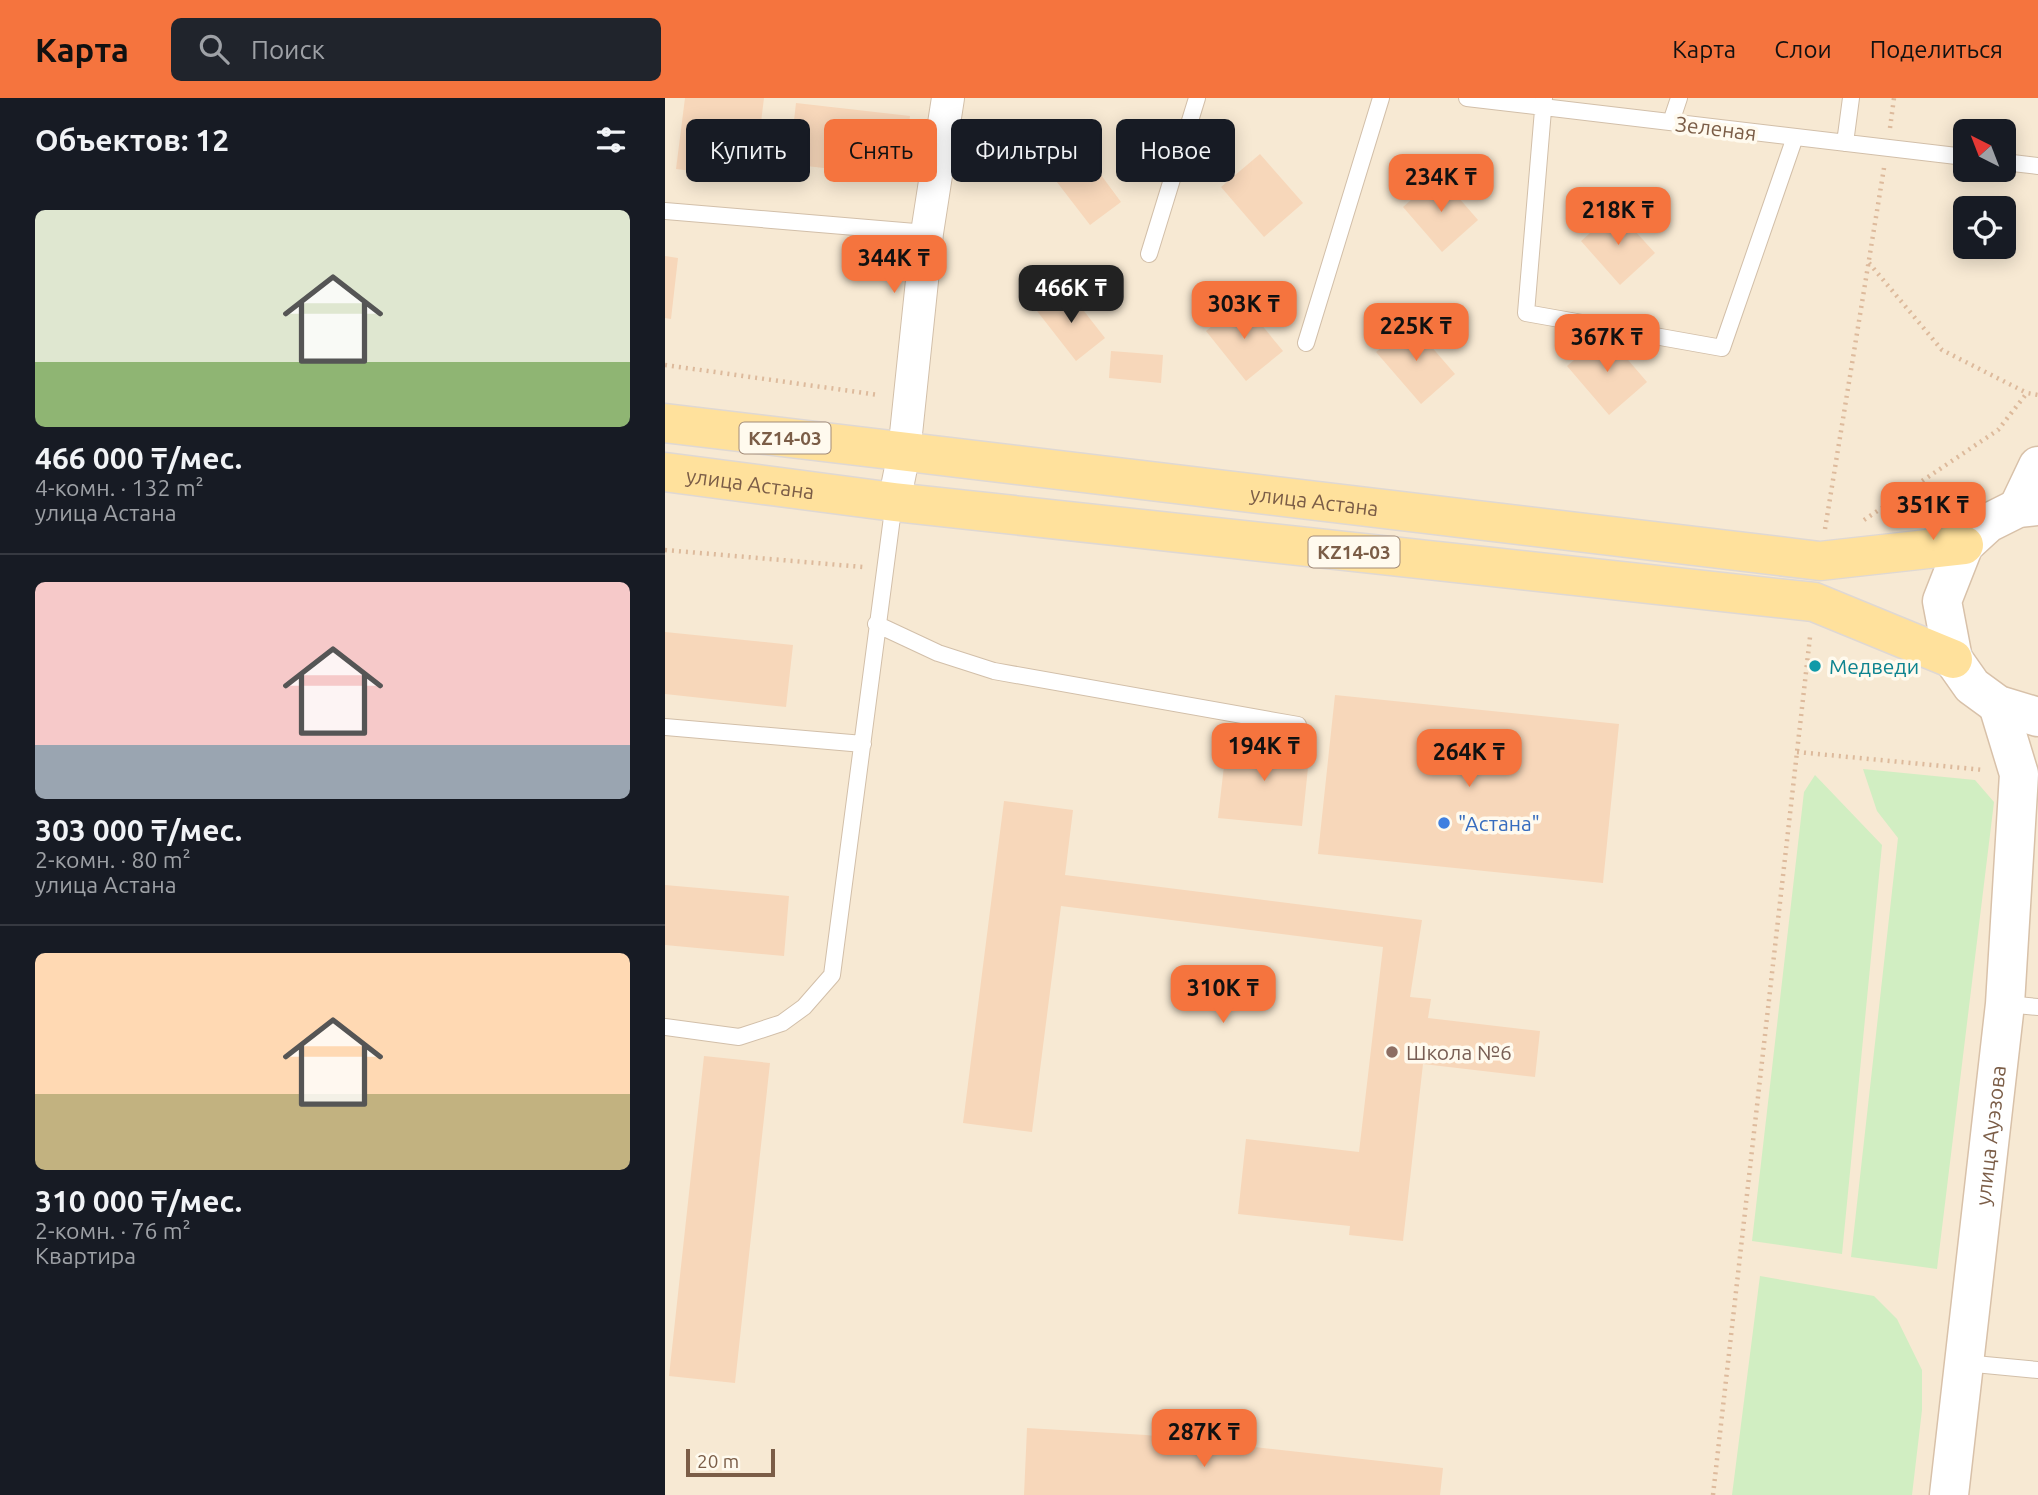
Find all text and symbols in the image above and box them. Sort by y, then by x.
search box [171,18,661,81]
icon: search [195,30,233,68]
text: Карта [35,31,129,68]
text: Поиск [251,35,325,64]
text: Карта [1672,36,1736,63]
text: Слои [1774,36,1832,63]
text: Поделиться [1870,36,2003,63]
street label: Зеленая [1674,111,1758,145]
chip: Купить [686,119,810,182]
chip: Снять [824,119,937,182]
chip: Фильтры [951,119,1102,182]
chip: Новое [1116,119,1235,182]
north arrow [1953,119,2016,182]
map controls [1953,119,2016,259]
icon: filters [592,121,630,159]
text: Объектов: 12 [35,123,229,157]
pin: 234K ₸ [1384,155,1498,214]
text: 234K ₸ [1405,164,1477,189]
pin: 218K ₸ [1561,188,1675,247]
button: locate [1953,196,2016,259]
text: 218K ₸ [1582,197,1654,222]
pin: 344K ₸ [837,236,951,295]
text: 344K ₸ [858,245,930,270]
icon: home [270,256,396,382]
pin: 466K ₸ [1014,266,1128,325]
text: 466K ₸ [1035,275,1107,300]
pin: 303K ₸ [1187,282,1301,341]
text: 303K ₸ [1208,291,1280,316]
pin: 225K ₸ [1359,303,1473,363]
text: 225K ₸ [1380,313,1452,338]
pin: 367K ₸ [1550,314,1664,374]
text: 367K ₸ [1571,324,1643,349]
road number: KZ14-03 [739,422,831,454]
text: 466 000 ₸/мес. [35,441,242,475]
street label: улица Астана [685,463,816,503]
text: 4-комн. · 132 m² [35,475,204,500]
street label: улица Астана [1249,481,1380,520]
pin: 351K ₸ [1876,482,1990,542]
text: 351K ₸ [1897,492,1969,517]
text: улица Астана [35,500,176,525]
road number: KZ14-03 [1309,536,1399,568]
icon: home [270,628,396,754]
place label: Медведи [1829,654,1919,678]
marker: Медведи [1807,658,1823,674]
pin: 194K ₸ [1207,724,1321,783]
pin: 264K ₸ [1412,730,1526,789]
text: 194K ₸ [1228,733,1300,758]
text: 264K ₸ [1433,739,1505,764]
place label: "Астана" [1458,811,1540,835]
text: 303 000 ₸/мес. [35,813,242,847]
marker: "Астана" [1436,815,1452,831]
text: 2-комн. · 80 m² [35,847,191,872]
text: улица Астана [35,872,176,897]
pin: 310K ₸ [1166,965,1280,1025]
text: 310K ₸ [1187,975,1259,1000]
icon: home [270,999,396,1125]
place label: Школа №6 [1406,1040,1512,1064]
marker: Школа №6 [1384,1044,1400,1060]
street label: улица Ауэзова [1970,1064,2010,1207]
text: 310 000 ₸/мес. [35,1184,242,1218]
text: 2-комн. · 76 m² [35,1218,191,1243]
text: Квартира [35,1243,136,1268]
pin: 287K ₸ [1147,1410,1261,1469]
text: 287K ₸ [1168,1419,1240,1444]
scale bar [686,1446,775,1478]
text: 20 m [697,1450,739,1472]

